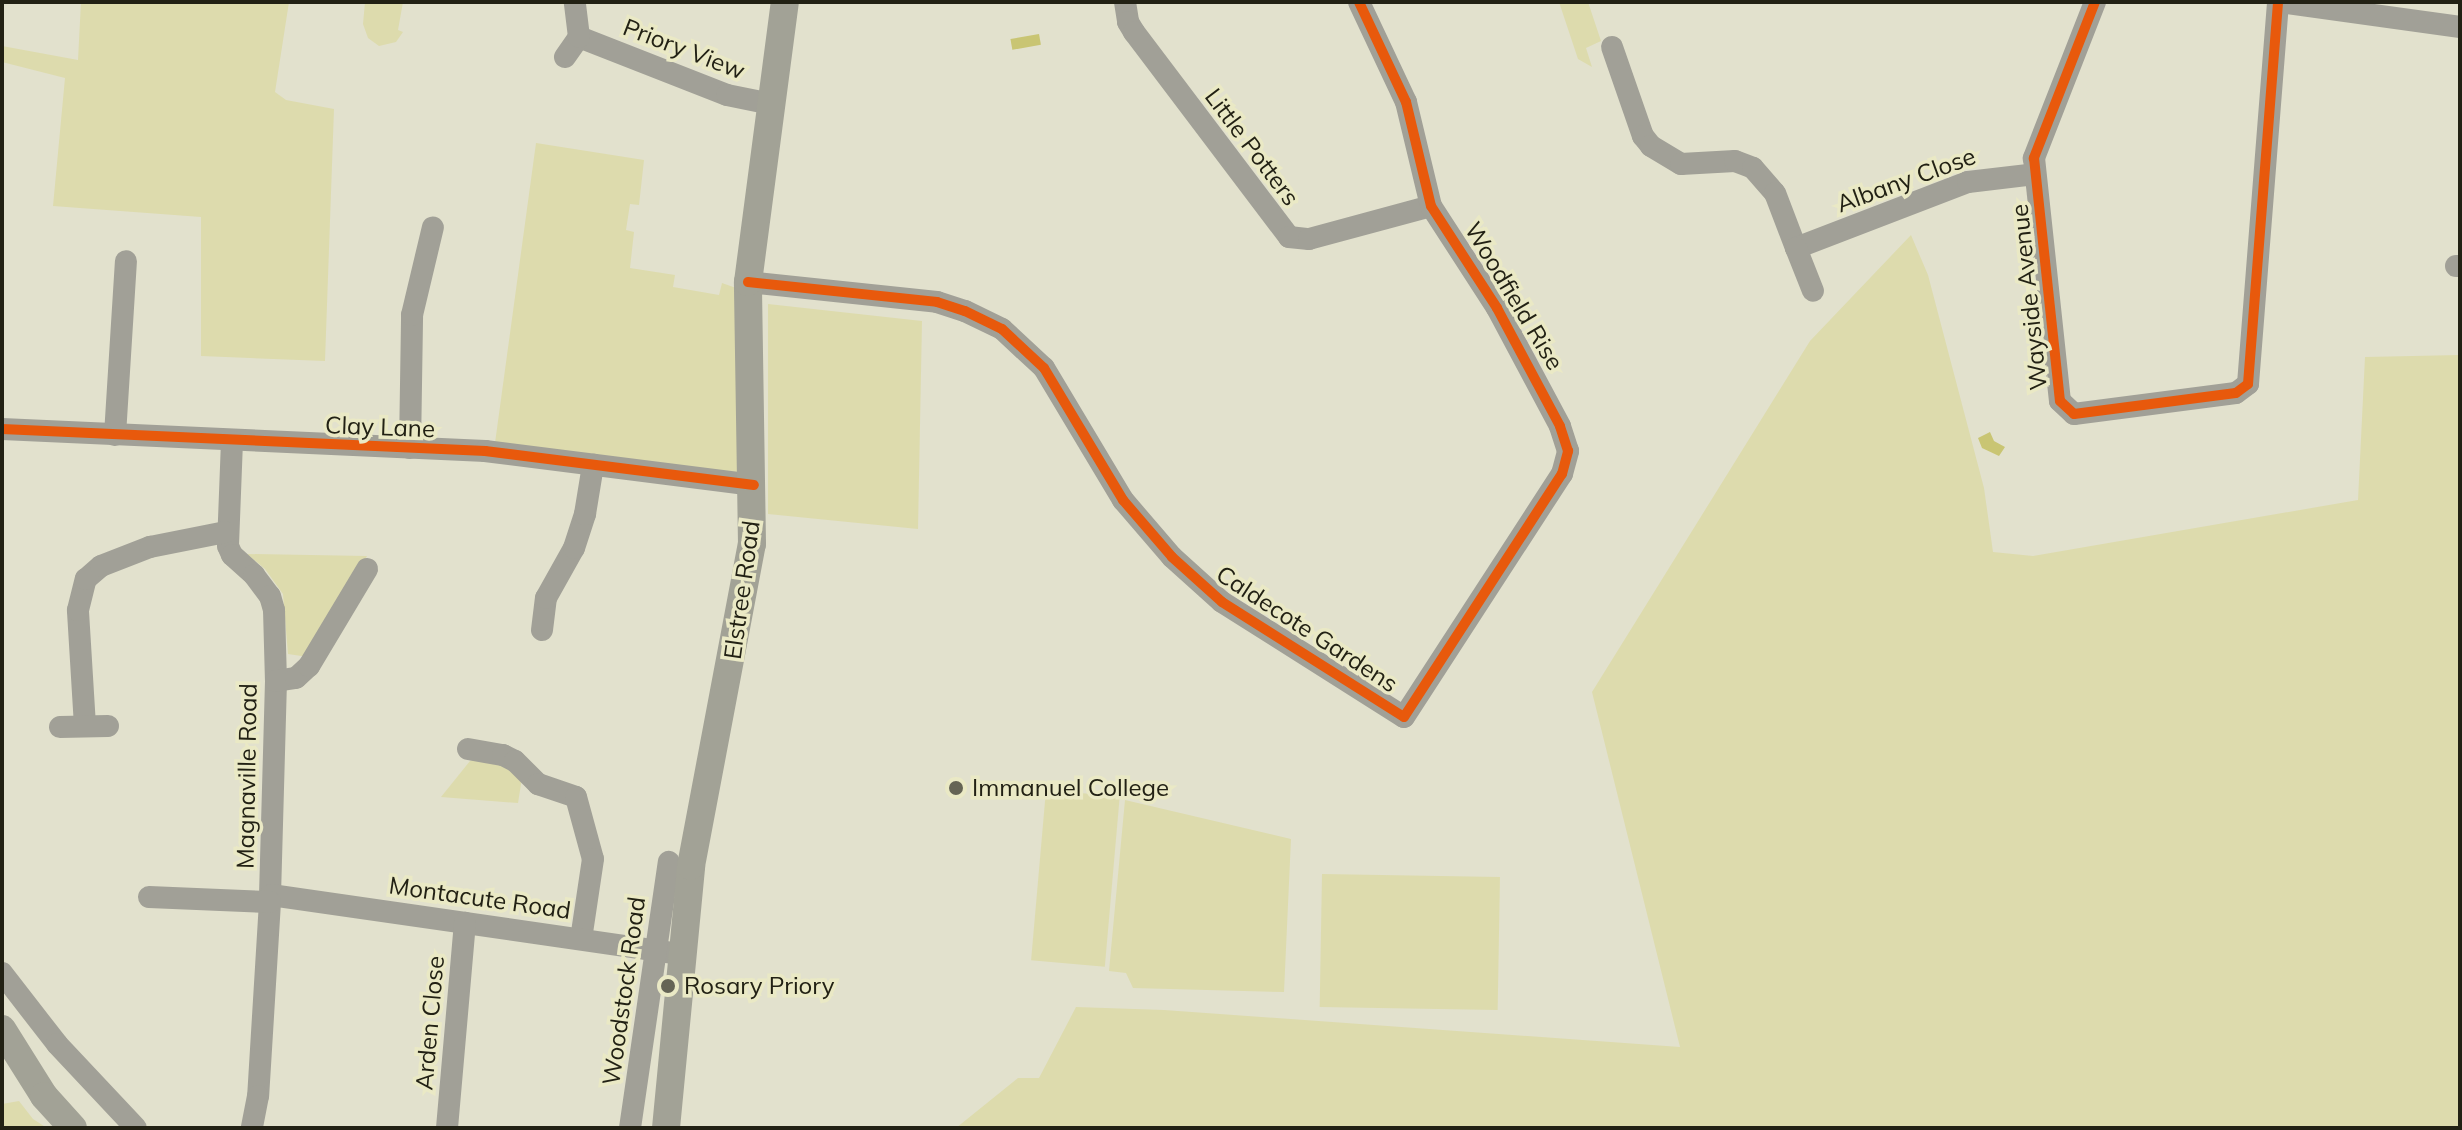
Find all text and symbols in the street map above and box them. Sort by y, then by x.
street label: Priory View [619,13,749,85]
street label: Little Potters [1199,83,1305,211]
street label: Albany Close [1833,142,1979,218]
street label: Wayside Avenue [2005,202,2053,392]
street label: Woodfield Rise [1459,217,1569,375]
street label: Clay Lane [325,411,435,443]
street label: Elstree Road [718,519,766,661]
street label: Caldecote Gardens [1211,560,1403,698]
street label: Magnaville Road [231,683,263,869]
place label: Immanuel College [972,774,1169,802]
marker: Immanuel College [947,779,965,797]
street label: Montacute Road [387,871,573,925]
street label: Woodstock Road [597,895,651,1087]
street label: Arden Close [410,955,450,1091]
place label: Rosary Priory [684,972,834,1000]
marker: Rosary Priory [659,977,677,995]

